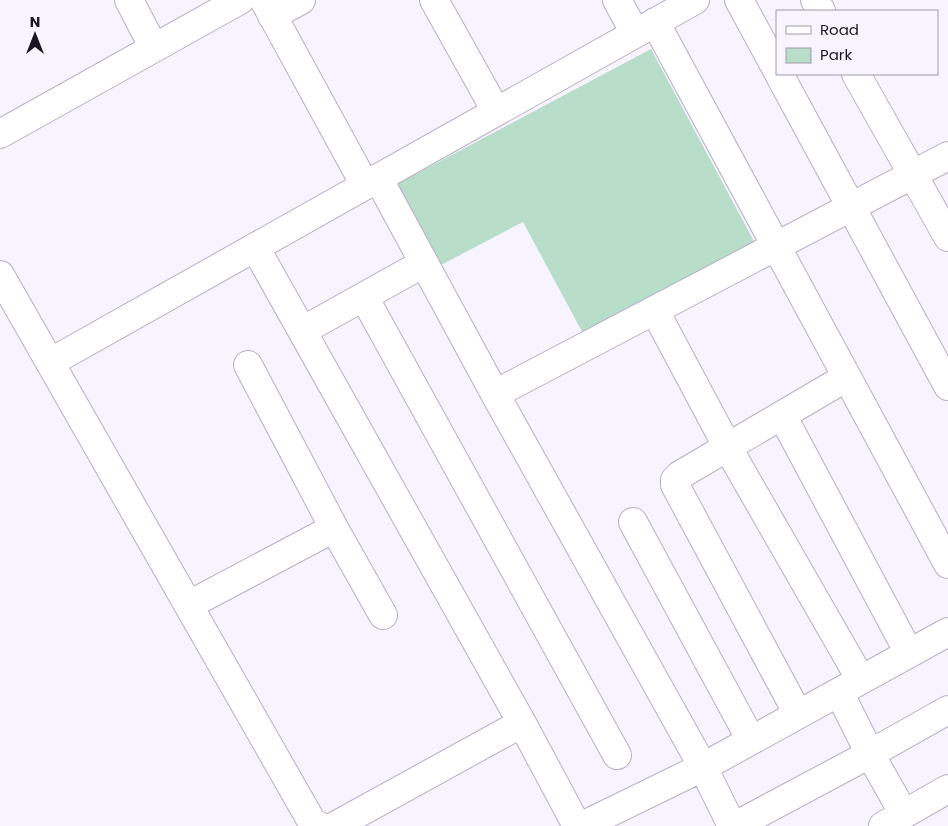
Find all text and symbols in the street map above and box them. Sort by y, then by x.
north arrow [10,10,60,60]
legend [776,10,938,75]
text: N [30,12,40,32]
text: Road [820,19,859,40]
text: Park [820,44,852,65]

